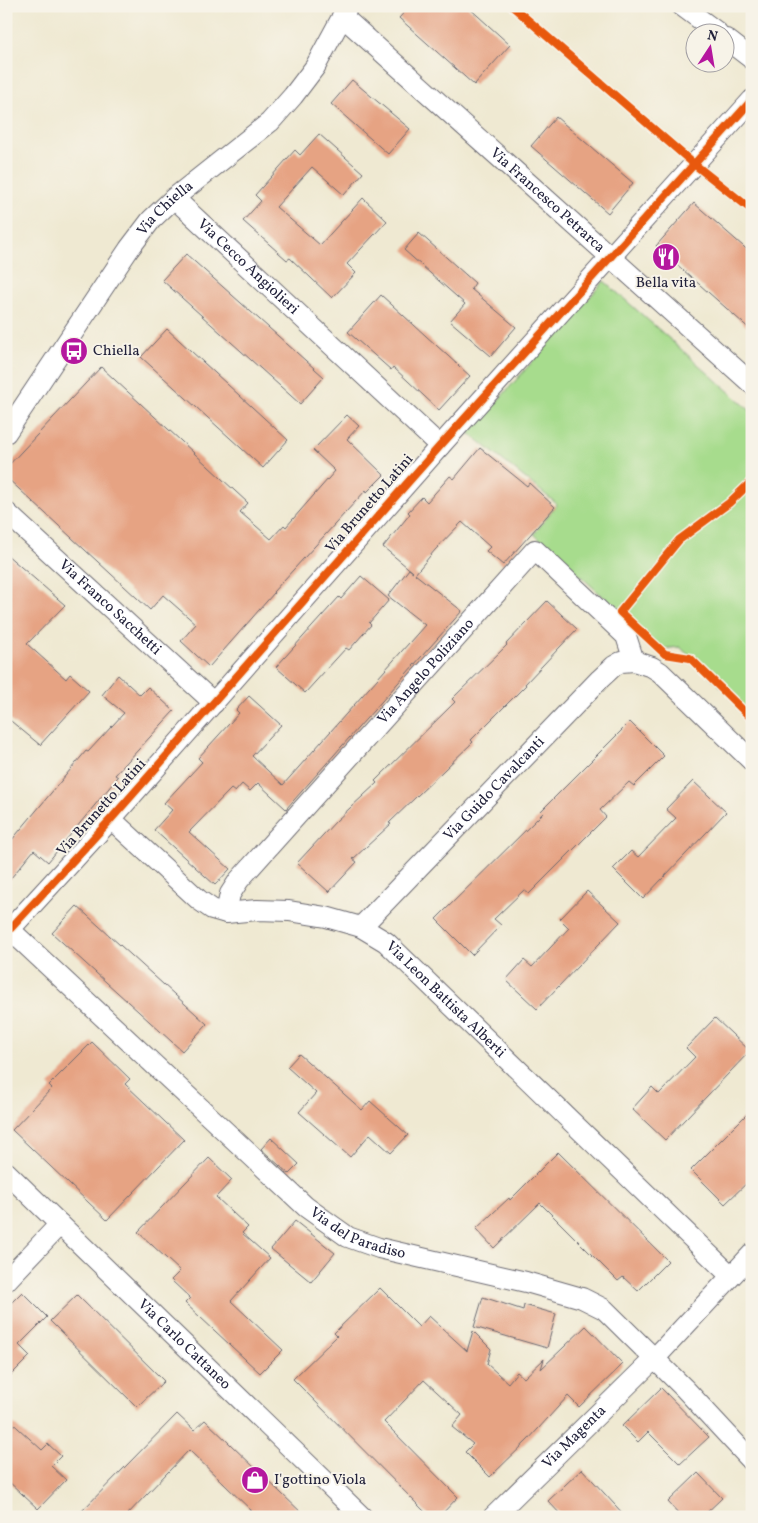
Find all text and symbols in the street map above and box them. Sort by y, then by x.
north arrow [686,22,736,72]
text: N [705,26,719,47]
street label: Via Francesco Petrarca [485,143,610,258]
street label: Via Chiella [132,176,198,240]
street label: Via Cecco Angiolieri [192,214,303,320]
restaurant icon: Bella vita [651,242,681,272]
place label: Bella vita [636,273,696,294]
bus stop icon: Chiella [59,336,89,366]
place label: Chiella [93,341,140,362]
street label: Via Brunetto Latini [321,450,419,558]
street label: Via Franco Sacchetti [54,555,166,660]
street label: Via Angelo Poliziano [373,614,479,729]
street label: Via Guido Cavalcanti [439,732,550,846]
street label: Via Brunetto Latini [52,755,152,861]
street label: Via Leon Battista Alberti [381,936,510,1063]
street label: Via del Paradiso [305,1202,408,1264]
street label: Via Carlo Cattaneo [133,1294,235,1395]
street label: Via Magenta [538,1401,611,1474]
shop icon: I'gottino Viola [240,1465,270,1495]
place label: I'gottino Viola [274,1470,366,1491]

